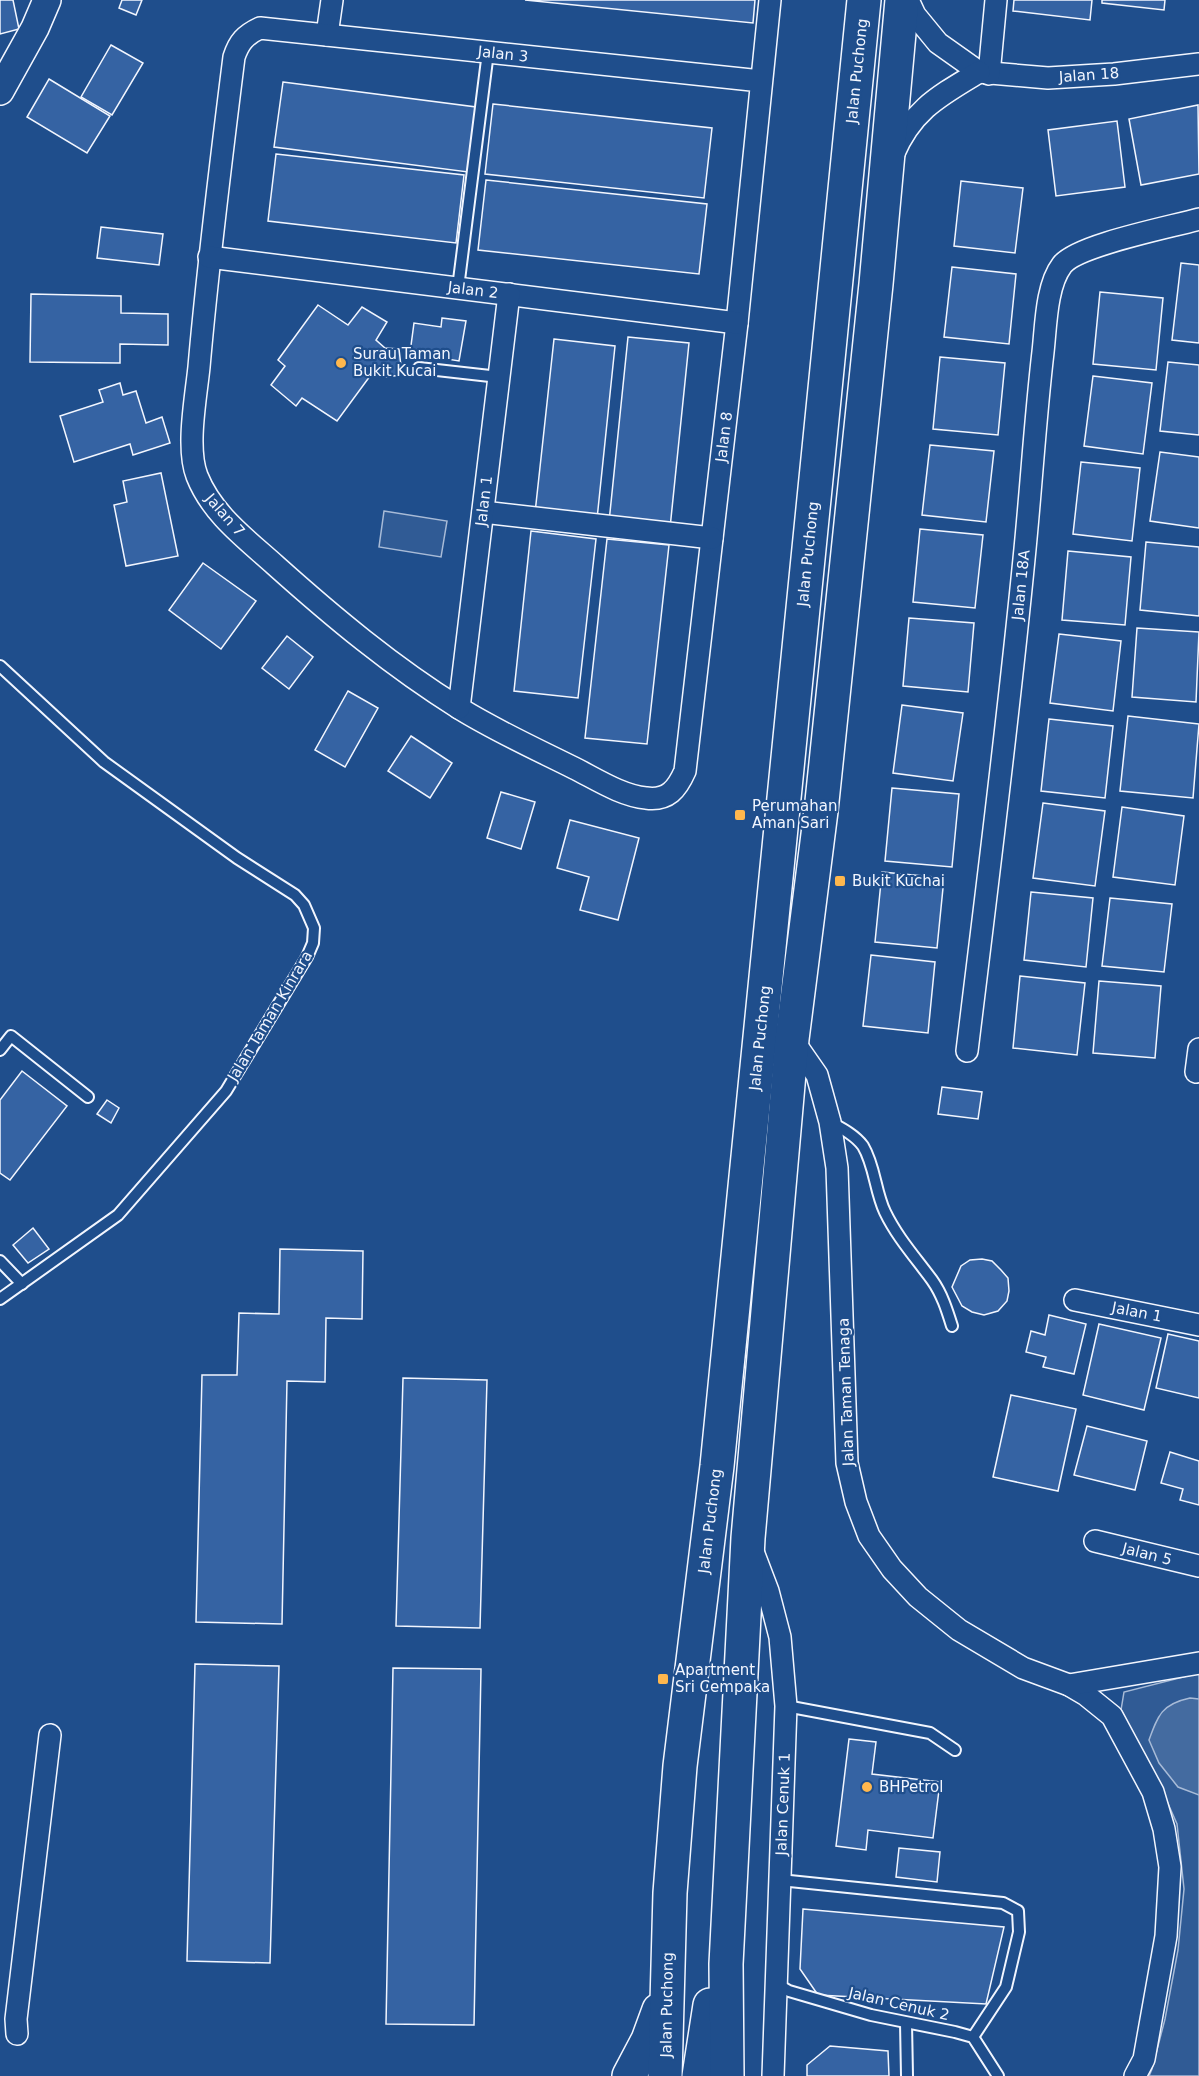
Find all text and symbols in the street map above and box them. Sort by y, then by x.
street label: Jalan Puchong [842,18,871,125]
street label: Jalan 3 [476,42,529,66]
street label: Jalan 18 [1057,64,1120,86]
street label: Jalan 2 [446,278,499,302]
place label: Surau Taman Bukit Kucai [353,345,451,380]
marker: Surau Taman Bukit Kucai [334,356,348,370]
street label: Jalan 8 [712,411,736,464]
street label: Jalan 1 [472,475,496,528]
street label: Jalan 7 [201,489,248,540]
street label: Jalan Puchong [793,501,822,608]
street label: Jalan 18A [1008,548,1034,622]
place label: Perumahan Aman Sari [752,797,837,832]
marker: Perumahan Aman Sari [733,808,747,822]
place label: Bukit Kuchai [852,872,945,890]
marker: Bukit Kuchai [833,874,847,888]
street label: Jalan Taman Kinrara [223,947,316,1086]
street label: Jalan Puchong [745,985,774,1092]
street label: Jalan 1 [1109,1298,1164,1326]
street label: Jalan Taman Tenaga [834,1317,858,1468]
street label: Jalan Puchong [695,1468,725,1575]
street label: Jalan 5 [1119,1539,1174,1569]
place label: Apartment Sri Cempaka [675,1661,770,1696]
marker: Apartment Sri Cempaka [656,1672,670,1686]
street label: Jalan Cenuk 1 [772,1752,794,1857]
place label: BHPetrol [879,1778,943,1796]
marker: BHPetrol [860,1780,874,1794]
street label: Jalan Puchong [657,1952,677,2059]
street label: Jalan Cenuk 2 [846,1983,951,2024]

